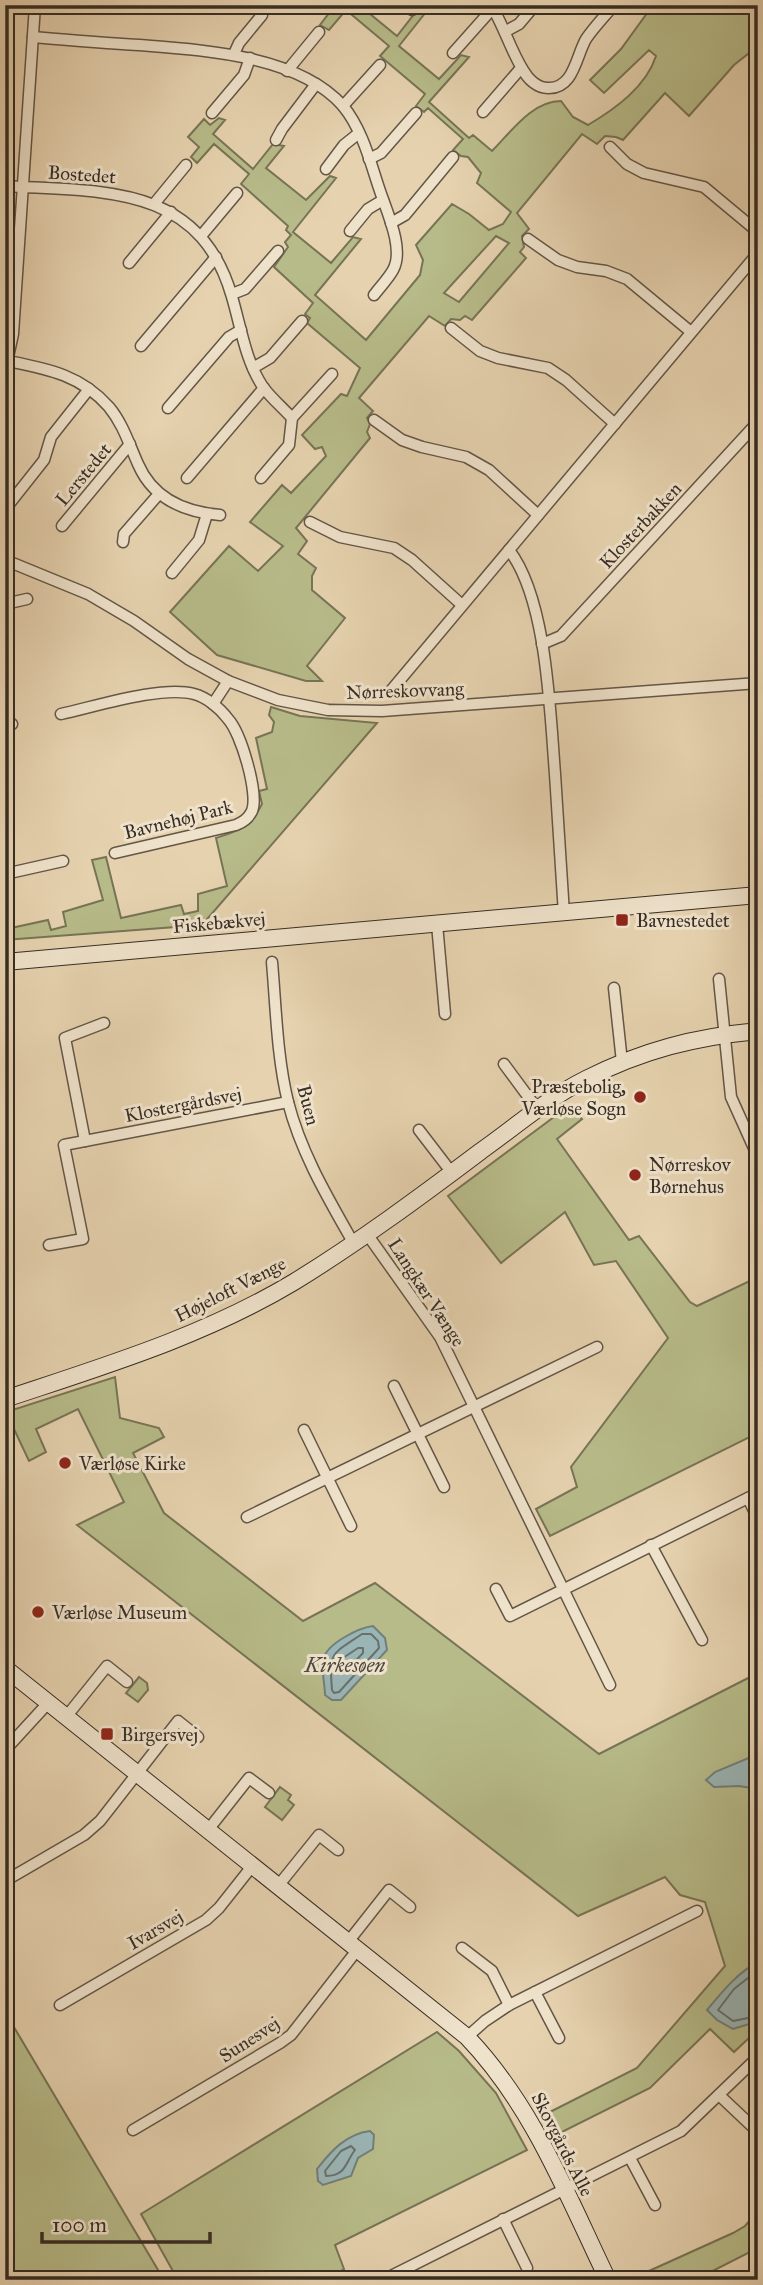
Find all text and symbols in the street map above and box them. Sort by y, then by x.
street label: Bostedet [47,161,117,188]
street label: Lerstedet [51,438,116,510]
street label: Klosterbakken [594,477,686,573]
street label: Nørreskovvang [346,677,465,705]
street label: Bavnehøj Park [121,795,235,844]
street label: Fiskebækvej [172,907,266,938]
place label: Bavnestedet [636,909,730,932]
marker: Bavnestedet [614,912,630,928]
place label: Præstebolig, Værløse Sogn [520,1075,626,1121]
street label: Klostergårdsvej [123,1082,244,1128]
street label: Buen [292,1082,325,1128]
marker: Præstebolig, Værløse Sogn [632,1089,648,1105]
place label: Nørreskov Børnehus [649,1153,732,1198]
marker: Nørreskov Børnehus [627,1167,643,1183]
street label: Langkær Vænge [382,1234,470,1351]
street label: Højeloft Vænge [171,1252,290,1328]
place label: Værløse Kirke [78,1452,186,1475]
marker: Værløse Kirke [57,1455,73,1471]
place label: Værløse Museum [51,1601,187,1624]
marker: Værløse Museum [30,1604,46,1620]
water label: Kirkesøen [304,1652,385,1678]
place label: Birgersvej [121,1723,198,1747]
marker: Birgersvej [99,1726,115,1742]
street label: Ivarsvej [123,1904,187,1954]
street label: Sunesvej [215,2011,284,2067]
street label: Skovgårds Alle [526,2088,599,2201]
scale bar [42,2201,210,2245]
text: 100 m [52,2212,107,2238]

